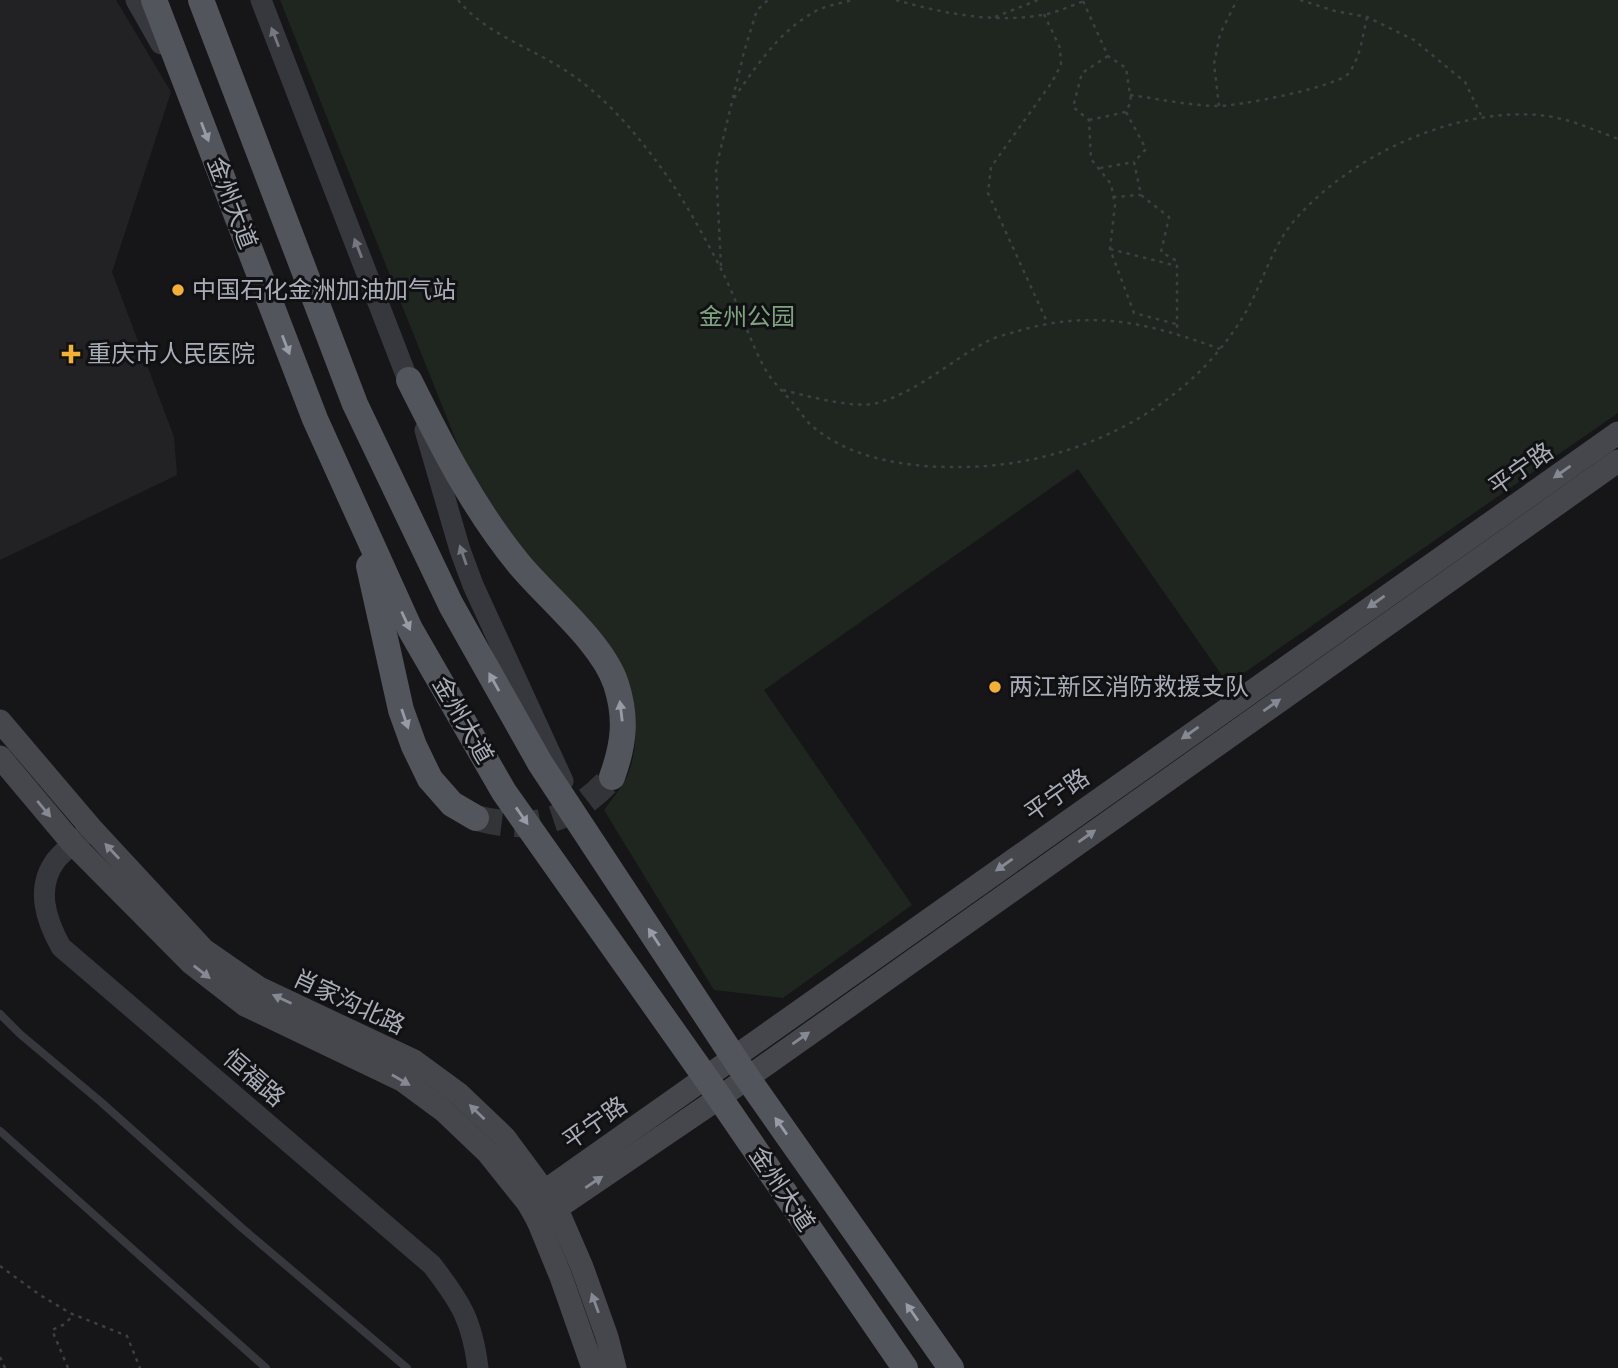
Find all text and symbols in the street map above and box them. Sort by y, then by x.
one-way arrow [270,26,281,47]
one-way arrow [199,122,210,143]
street label: 金州大道 [202,153,263,253]
one-way arrow [352,238,363,259]
place label: 中国石化金洲加油加气站 [192,275,456,304]
marker: 中国石化金洲加油加气站 [170,282,186,298]
park label: 金州公园 [699,302,795,331]
one-way arrow [281,334,292,355]
place label: 重庆市人民医院 [87,339,255,368]
marker: 重庆市人民医院 [61,344,81,364]
street label: 平宁路 [1483,436,1559,501]
one-way arrow [1553,465,1571,479]
one-way arrow [457,545,467,566]
one-way arrow [1367,595,1385,609]
one-way arrow [401,610,412,631]
street label: 金州大道 [427,671,500,769]
place label: 两江新区消防救援支队 [1009,672,1249,701]
one-way arrow [488,673,500,692]
marker: 两江新区消防救援支队 [987,679,1003,695]
one-way arrow [1263,698,1281,712]
one-way arrow [616,700,627,722]
one-way arrow [400,709,410,730]
one-way arrow [1181,726,1199,740]
street label: 平宁路 [1019,762,1095,827]
one-way arrow [36,801,51,818]
one-way arrow [515,807,529,825]
one-way arrow [1078,829,1096,843]
one-way arrow [104,843,120,860]
one-way arrow [995,858,1013,872]
one-way arrow [648,927,661,947]
street label: 肖家沟北路 [289,963,410,1040]
one-way arrow [193,965,211,979]
one-way arrow [271,993,292,1004]
one-way arrow [792,1031,810,1045]
street label: 恒福路 [218,1043,291,1112]
one-way arrow [392,1074,411,1087]
street label: 平宁路 [557,1090,633,1155]
one-way arrow [469,1103,486,1120]
one-way arrow [774,1117,788,1135]
street label: 金州大道 [744,1141,821,1237]
one-way arrow [585,1175,603,1189]
one-way arrow [589,1292,600,1313]
one-way arrow [905,1303,919,1321]

